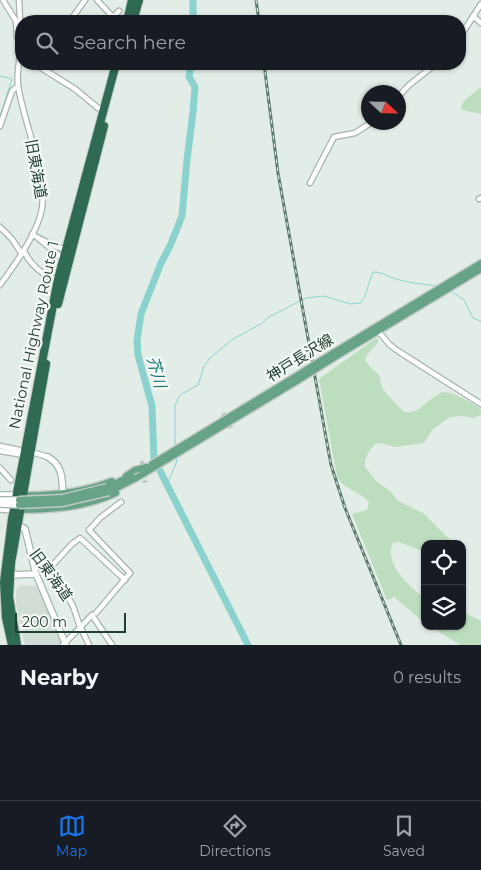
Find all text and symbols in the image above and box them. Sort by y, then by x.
search box [15,15,466,70]
icon: search [33,29,61,57]
text: Search here [73,31,186,54]
north arrow [361,85,406,130]
street label: 旧東海道 [22,138,51,200]
street label: National Highway Route 1 [4,239,63,431]
street label: 神戸長沢線 [263,330,337,386]
water label: 芥川 [143,354,170,392]
map controls [421,540,466,630]
button: locate [421,540,466,585]
street label: 旧東海道 [26,545,77,605]
button: layers [421,585,466,630]
scale bar [15,610,126,633]
text: 200 m [22,613,67,631]
text: Nearby [20,665,99,690]
text: 0 results [393,668,461,687]
tab: Map [56,812,87,860]
tab: Directions [199,812,271,860]
tab: Saved [383,812,425,860]

